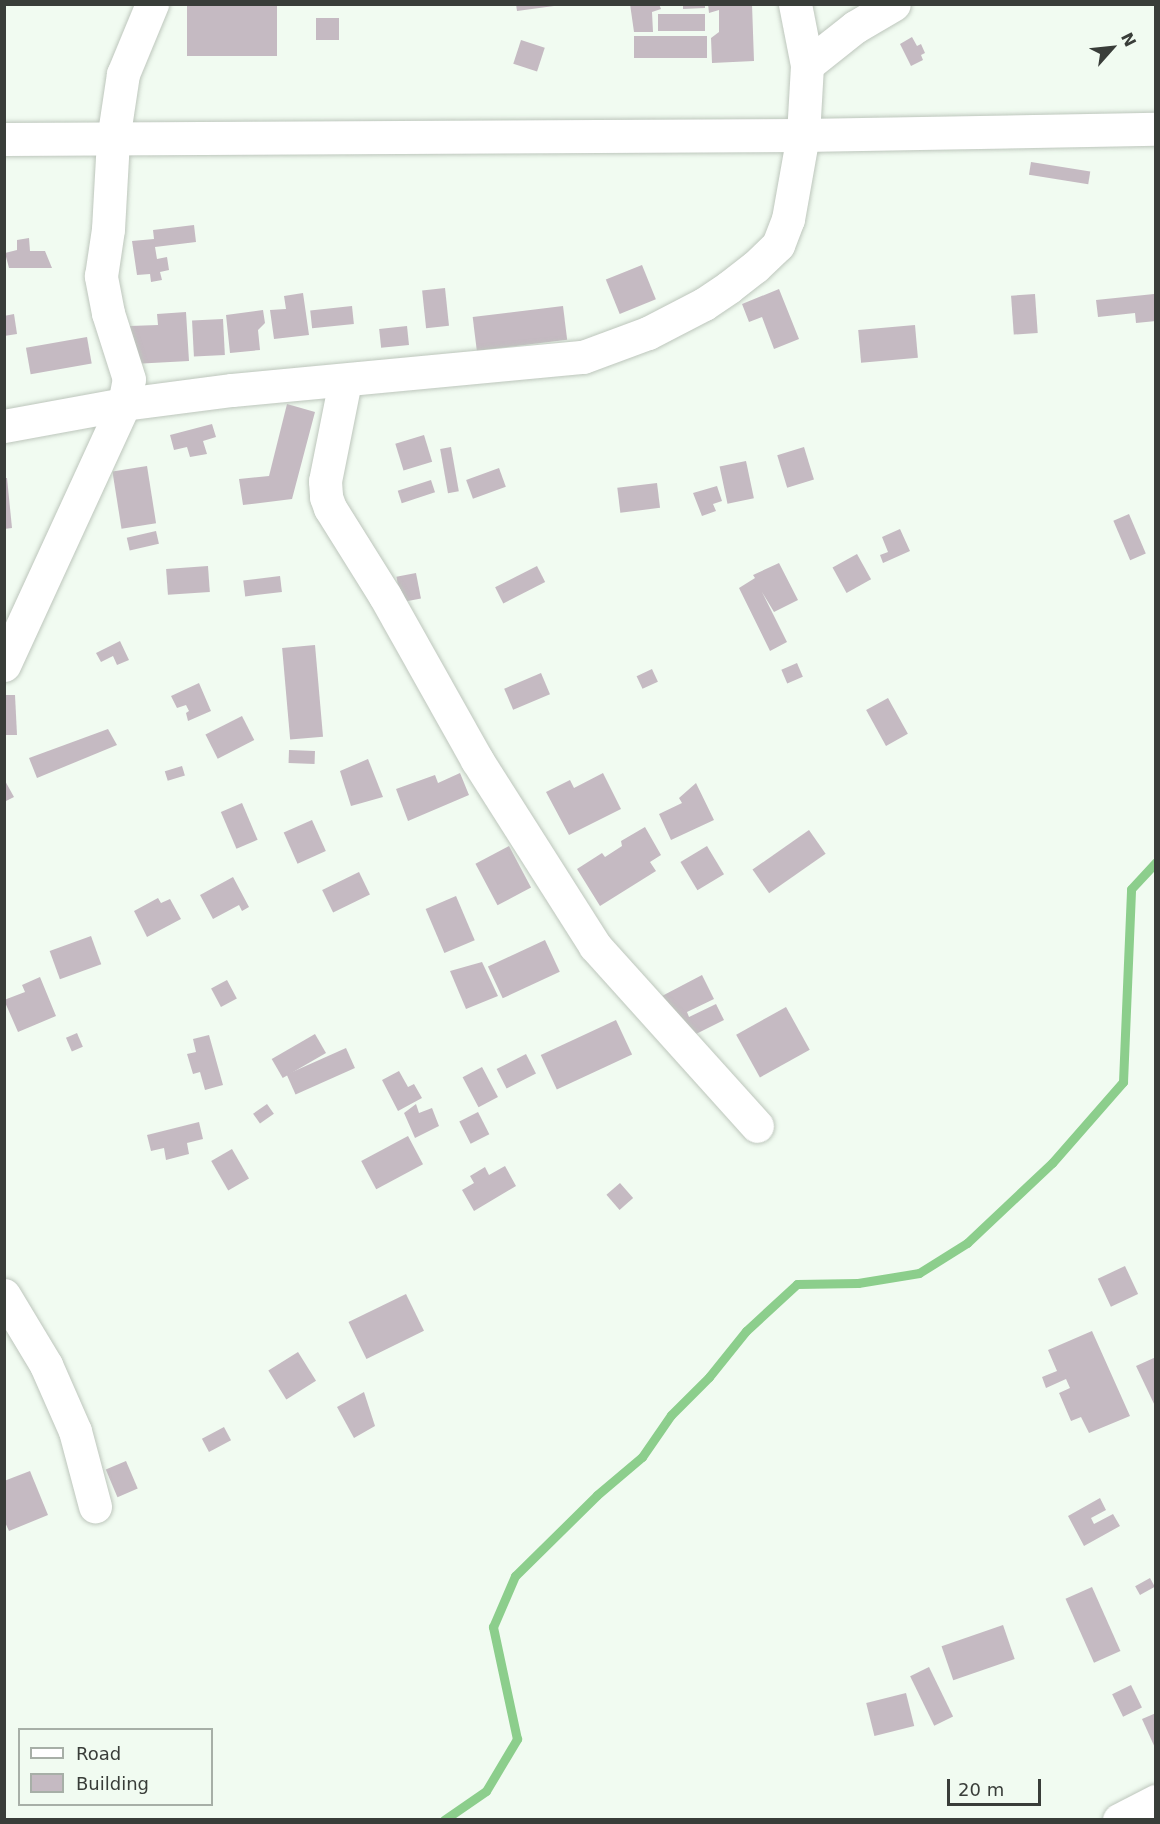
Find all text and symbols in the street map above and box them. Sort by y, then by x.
north arrow [1082,18,1142,78]
text: N [1117,29,1140,50]
legend [18,1728,213,1806]
text: Road [76,1743,121,1764]
scale bar [950,1767,1044,1805]
text: Building [76,1773,149,1794]
text: 20 m [958,1779,1004,1800]

